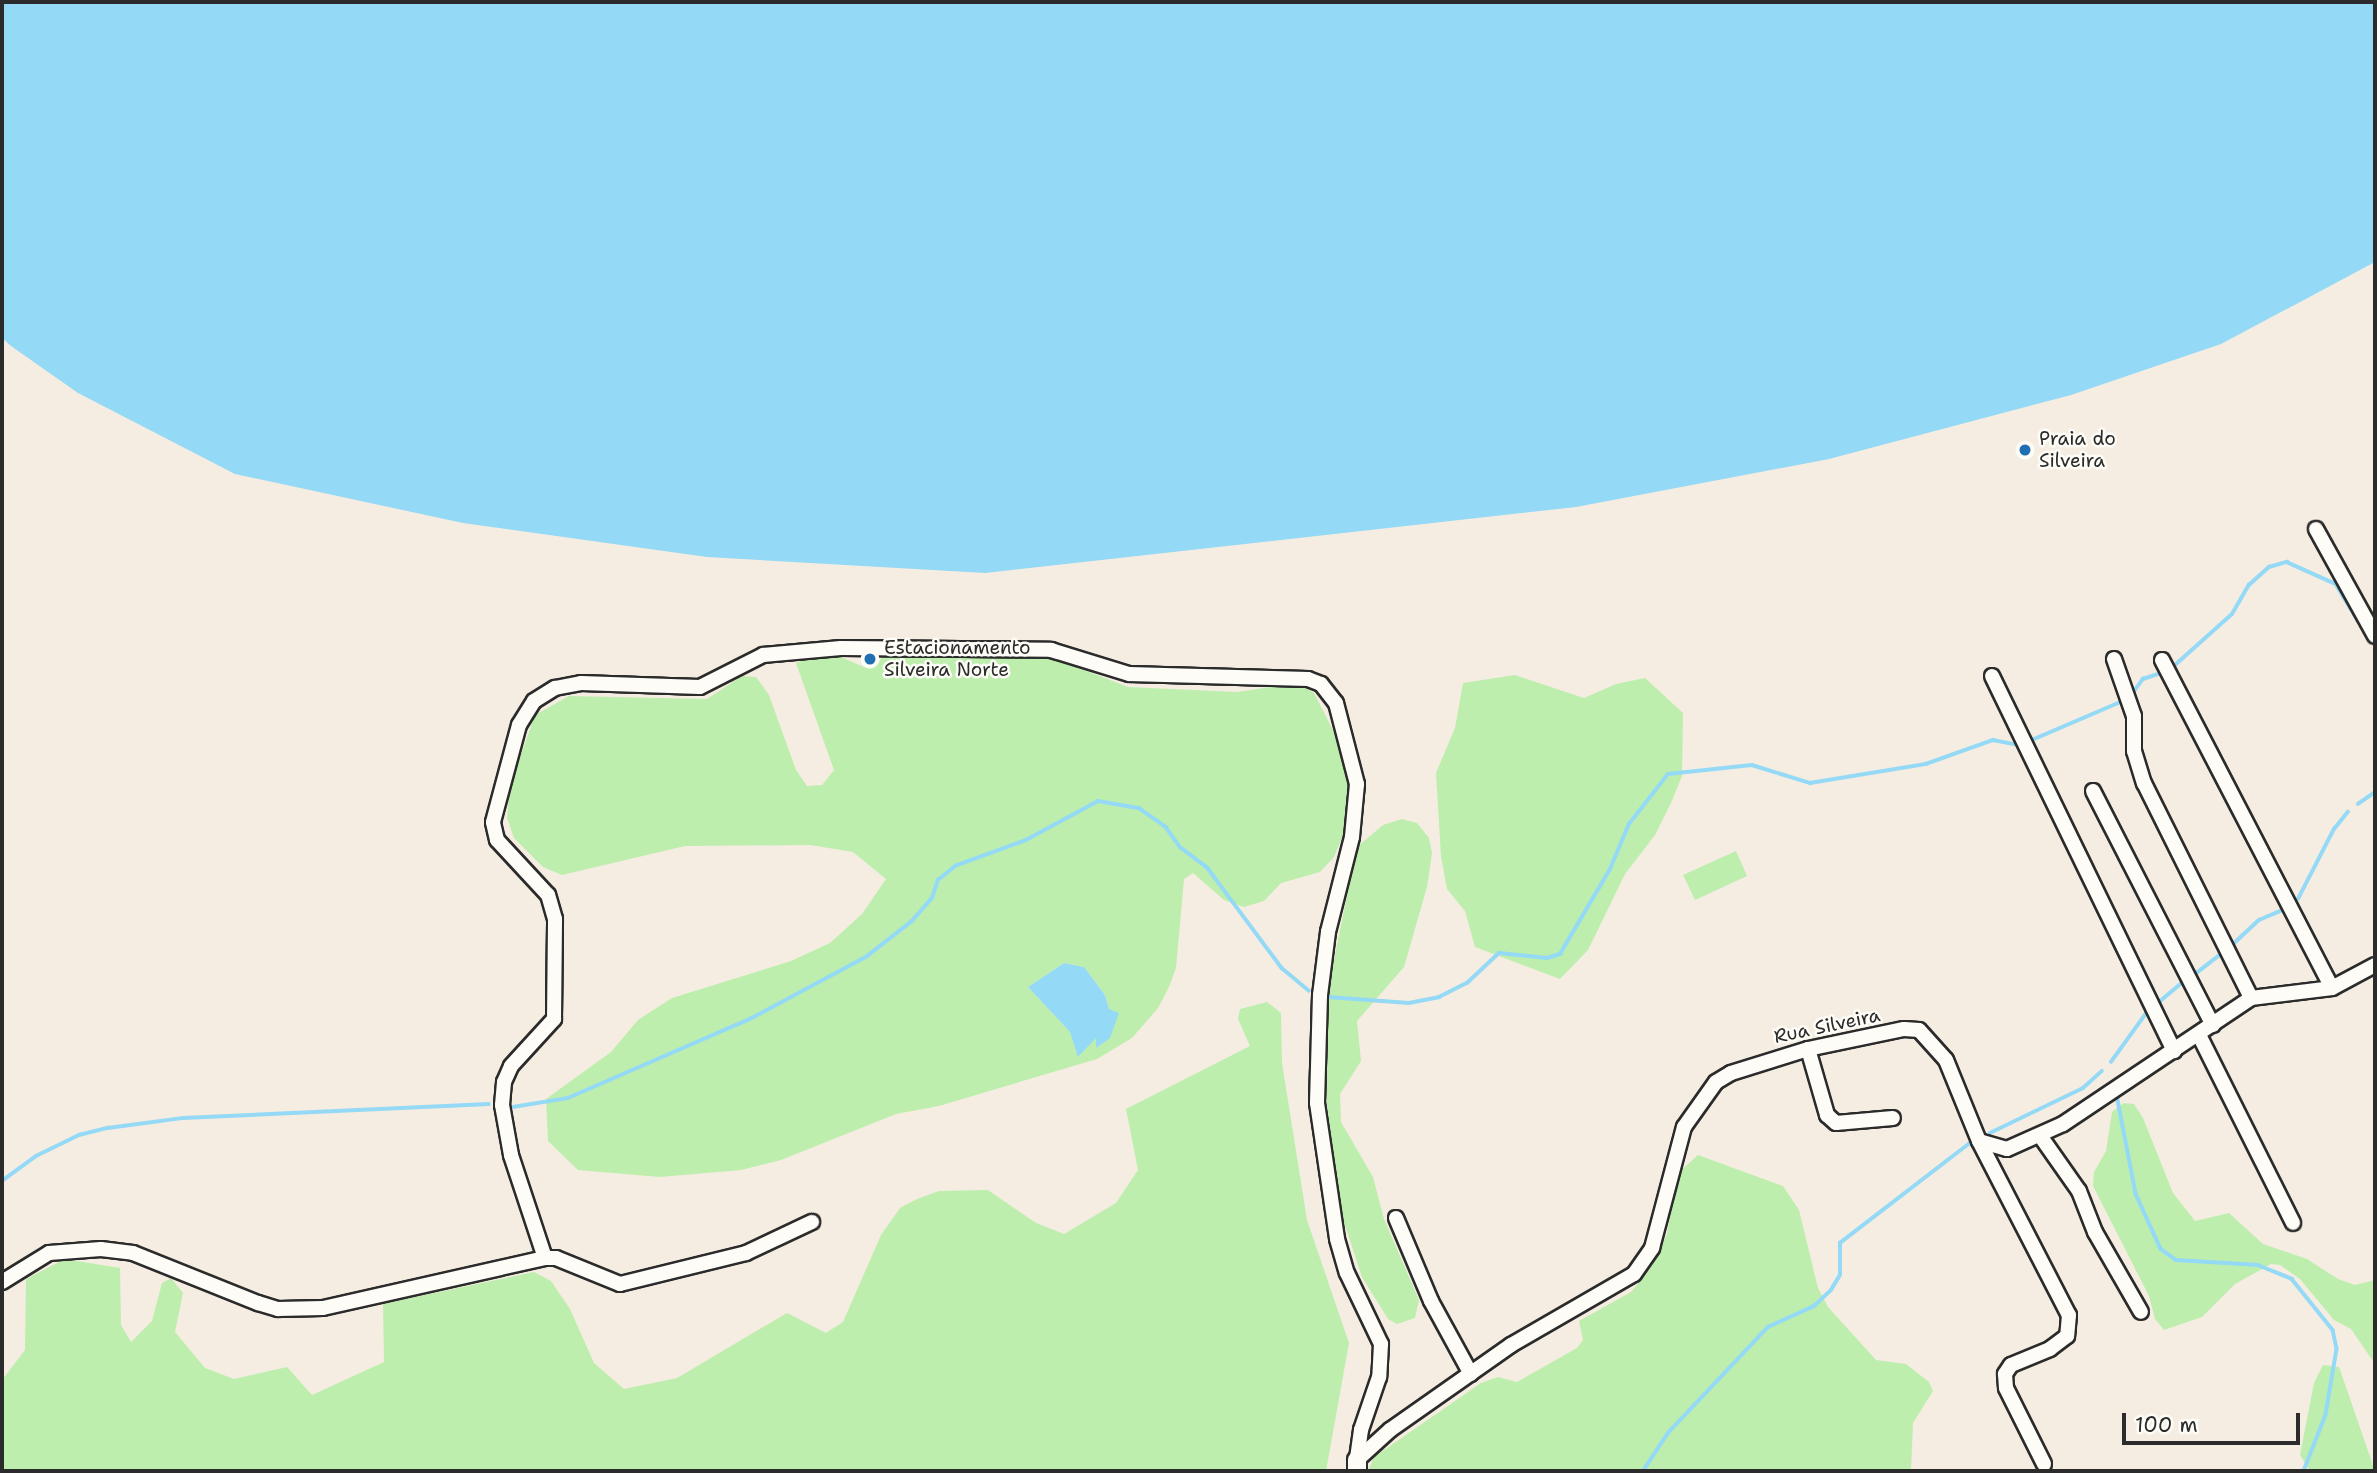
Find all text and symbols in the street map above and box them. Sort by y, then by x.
place label: Praia do Silveira [2039,428,2116,472]
marker: Praia do Silveira [2017,442,2033,458]
place label: Estacionamento Silveira Norte [884,637,1031,681]
marker: Estacionamento Silveira Norte [862,651,878,667]
street label: Rua Silveira [1772,1004,1882,1048]
scale bar [2125,1400,2304,1444]
text: 100 m [2135,1411,2198,1439]

